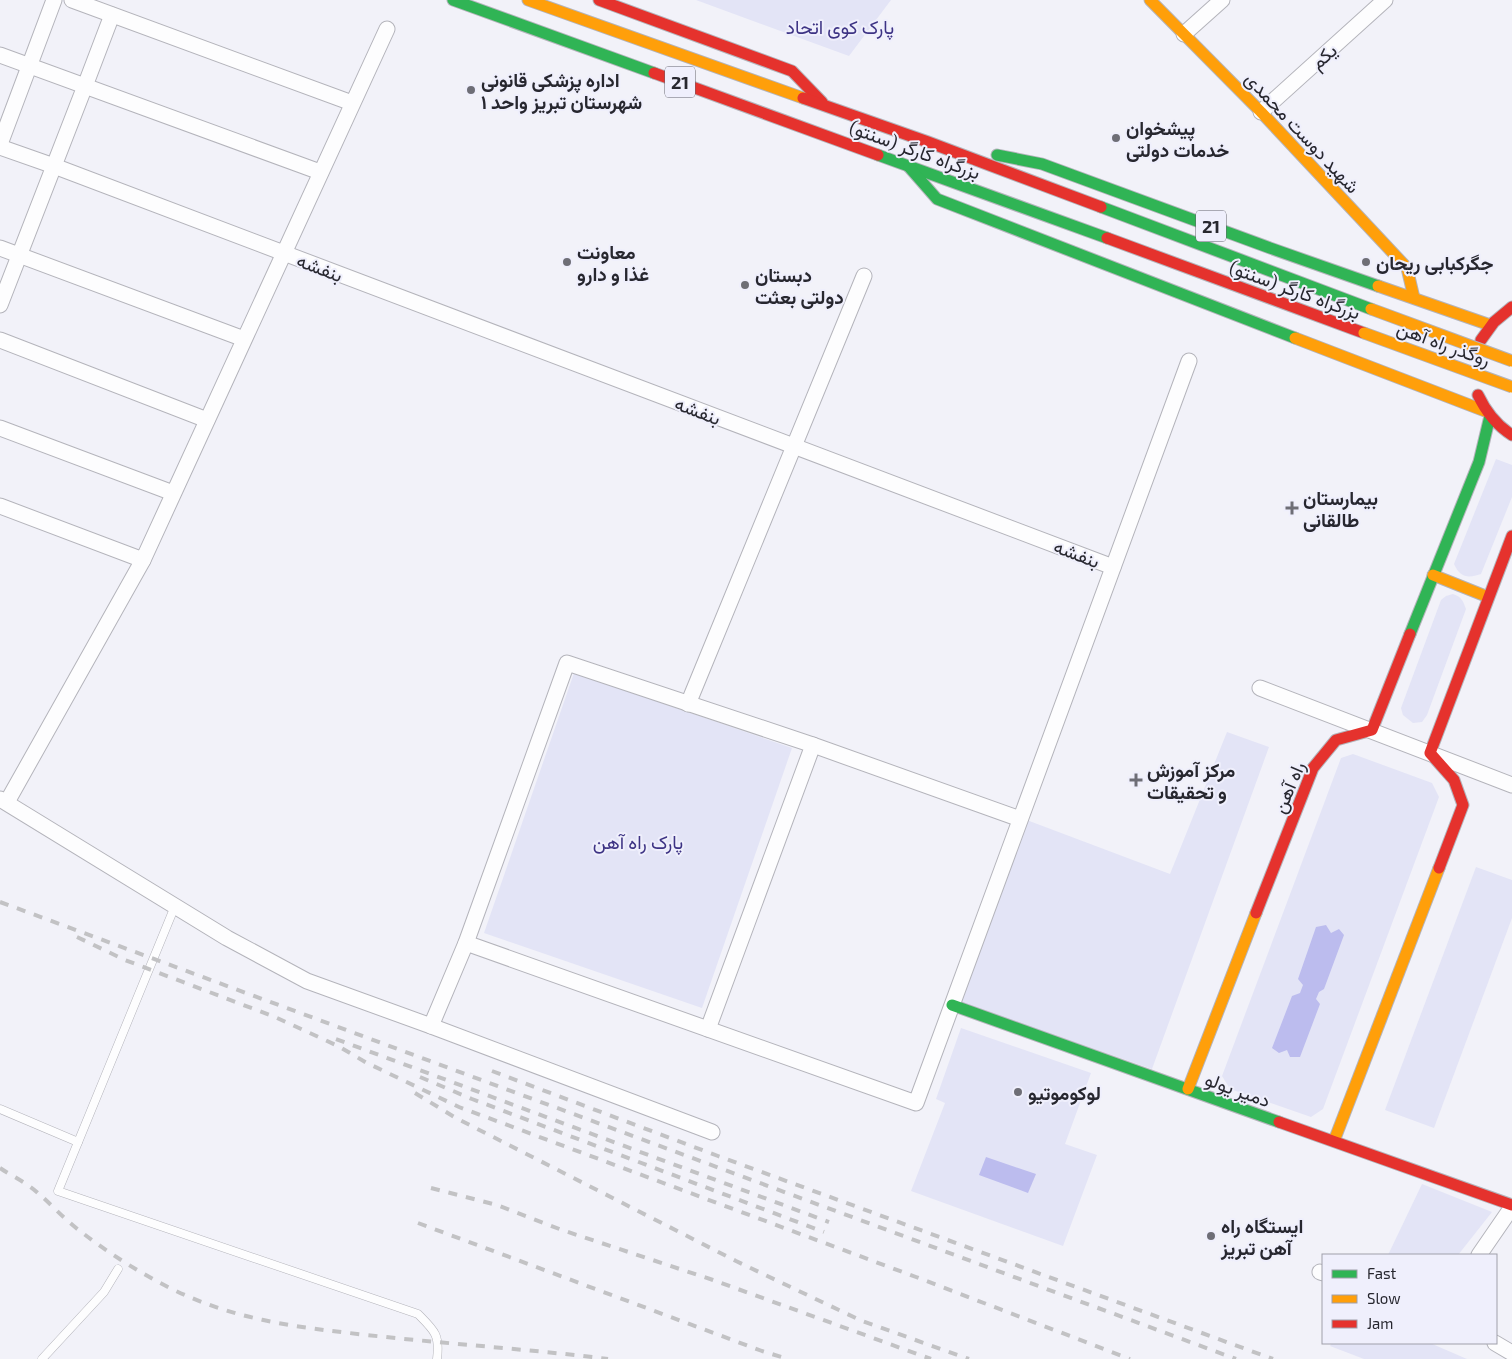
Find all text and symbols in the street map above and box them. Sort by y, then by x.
park label: پارک کوی اتحاد [786,15,894,41]
street label: یکم [1305,38,1342,75]
road number: 21 [665,66,695,98]
street label: شهید دوست محمدی [1240,67,1365,198]
place label: اداره پزشکی قانونی شهرستان تبریز واحد ۱ [481,68,642,115]
marker: اداره پزشکی قانونی شهرستان تبریز واحد ۱ [465,84,477,96]
street label: بزرگراه کارگر (سنتو) [846,115,984,184]
place label: پیشخوان خدمات دولتی [1126,116,1229,163]
marker: پیشخوان خدمات دولتی [1110,132,1122,144]
road number: 21 [1196,210,1226,242]
place label: معاونت غذا و دارو [577,240,649,287]
street label: بنفشه [293,248,346,287]
place label: جگرکبابی ریحان [1376,251,1493,276]
street label: بزرگراه کارگر (سنتو) [1226,255,1364,324]
marker: معاونت غذا و دارو [561,256,573,268]
marker: جگرکبابی ریحان [1360,256,1372,268]
place label: دبستان دولتی بعثت [755,263,844,310]
marker: دبستان دولتی بعثت [739,279,751,291]
street label: روگذر راه آهن [1394,315,1494,371]
street label: بنفشه [671,391,724,430]
place label: بیمارستان طالقانی [1303,486,1378,532]
marker: بیمارستان طالقانی [1285,501,1299,515]
street label: بنفشه [1050,534,1103,573]
place label: مرکز آموزش و تحقیقات [1147,758,1235,805]
street label: راه آهن [1267,758,1310,817]
marker: مرکز آموزش و تحقیقات [1129,773,1143,787]
park label: پارک راه آهن [593,830,683,856]
street label: دمیر یولو [1202,1067,1274,1112]
place label: لوکوموتیو [1028,1081,1101,1106]
marker: لوکوموتیو [1012,1086,1024,1098]
place label: ایستگاه راه آهن تبریز [1220,1214,1303,1261]
marker: ایستگاه راه آهن تبریز [1205,1230,1217,1242]
legend [1322,1254,1497,1344]
text: Fast [1367,1264,1397,1282]
text: Slow [1367,1289,1401,1307]
text: Jam [1367,1314,1393,1332]

